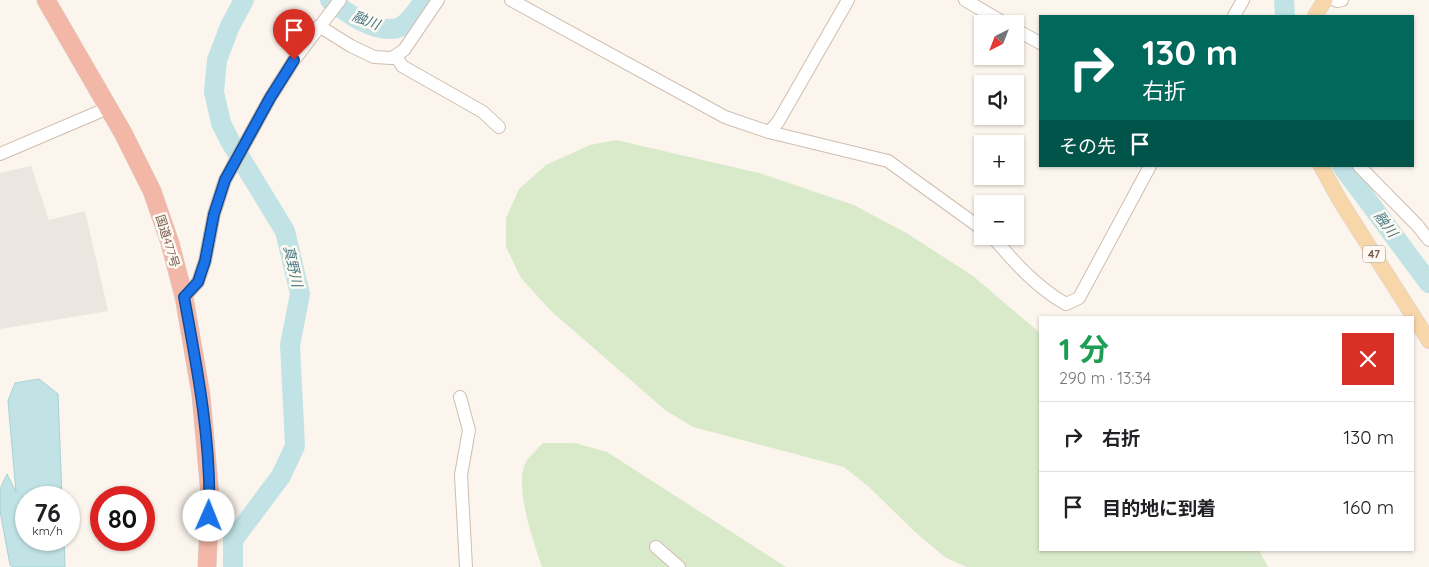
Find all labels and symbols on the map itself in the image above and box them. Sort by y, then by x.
water label: 融川 [350,7,384,34]
pin [273,9,315,60]
north arrow [974,15,1024,65]
water label: 融川 [1370,207,1403,242]
street label: 国道477号 [153,213,183,269]
water label: 真野川 [280,244,307,290]
road number: 47 [1363,245,1385,262]
speed limit sign: 80 [90,486,155,551]
position arrow [182,489,234,541]

